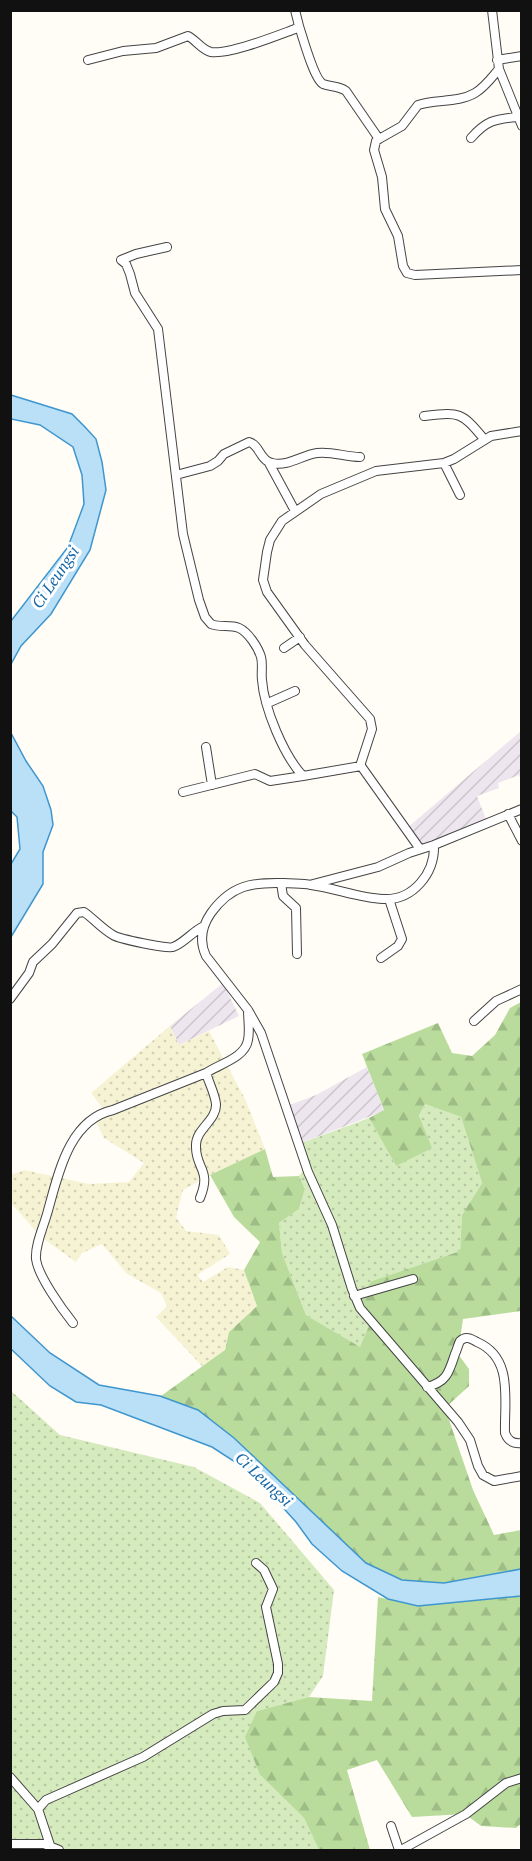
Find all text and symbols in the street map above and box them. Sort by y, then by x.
water label: Ci Leungsi [26,541,84,613]
water label: Ci Leungsi [231,1447,298,1512]

